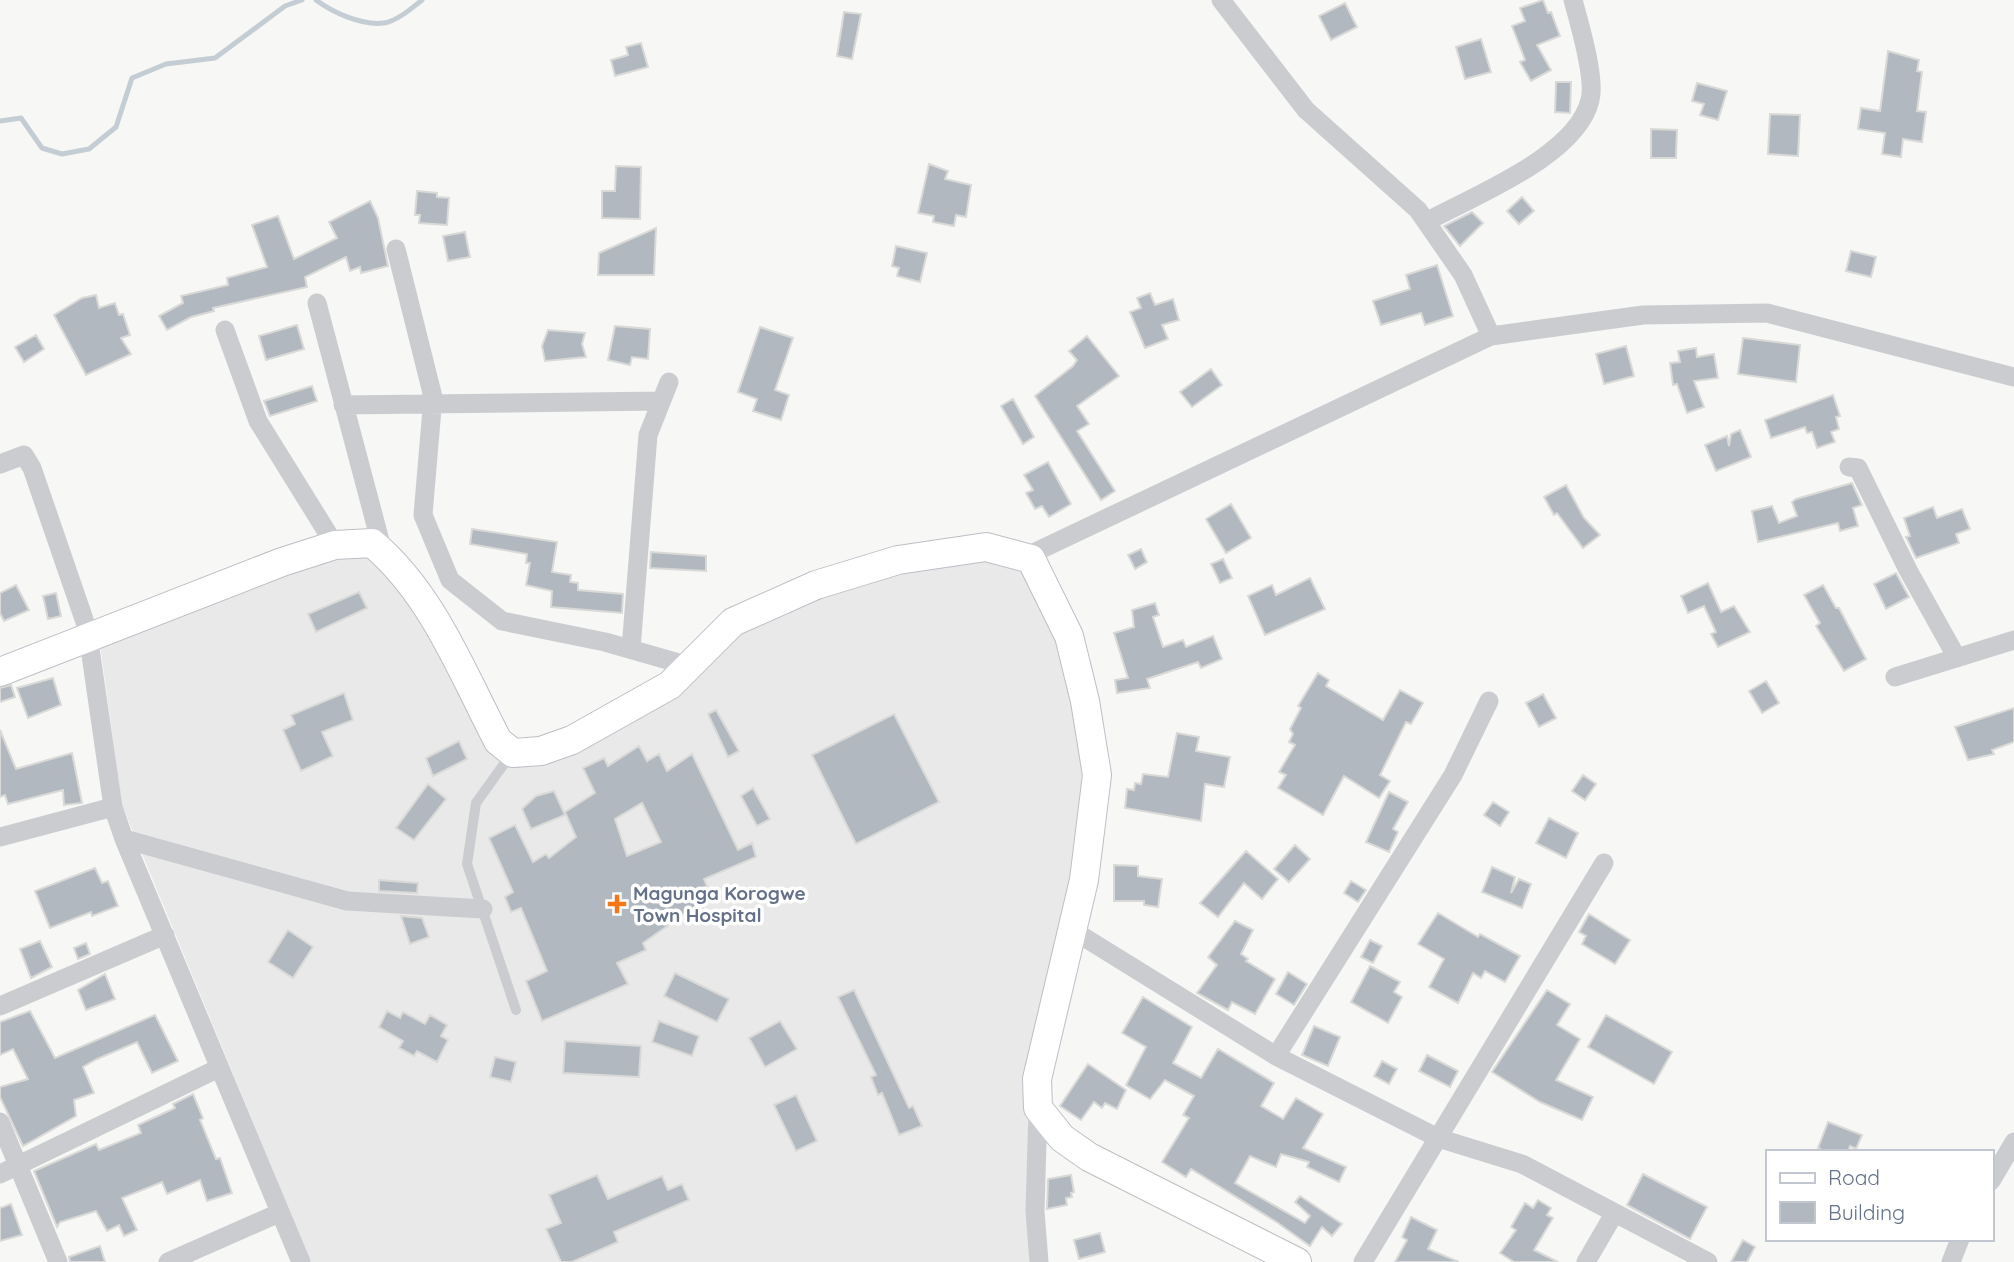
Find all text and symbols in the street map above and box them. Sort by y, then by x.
place label: Magunga Korogwe Town Hospital [633,881,806,927]
marker: Magunga Korogwe Town Hospital [607,894,627,914]
legend [1766,1150,1993,1241]
text: Road [1828,1164,1880,1190]
text: Building [1828,1199,1905,1225]

